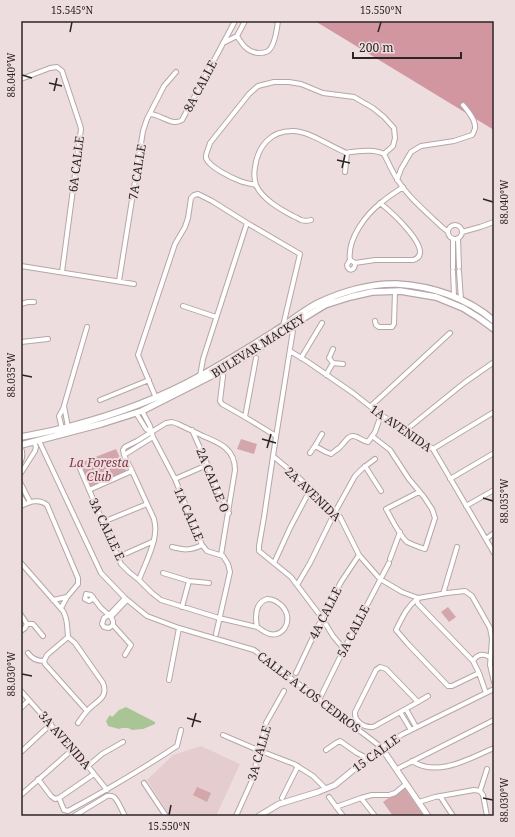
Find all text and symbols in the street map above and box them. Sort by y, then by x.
text: 15.545°N [51,3,93,17]
text: 15.550°N [360,3,402,17]
scale bar [353,34,461,60]
text: 200 m [359,39,394,56]
text: 88.040°W [4,52,18,97]
street label: 8A CALLE [179,57,221,115]
street label: 6A CALLE [64,135,88,193]
street label: 7A CALLE [124,143,150,201]
text: 88.040°W [497,179,511,224]
street label: BULEVAR MACKEY [208,310,309,382]
text: 88.035°W [4,352,18,397]
street label: 1A AVENIDA [367,400,436,456]
street label: 2A CALLE O [192,445,234,515]
park label: La Foresta Club [68,454,129,485]
street label: 2A AVENIDA [281,463,345,525]
text: 88.035°W [497,478,511,523]
street label: 1A CALLE [170,485,208,543]
street label: 3A CALLE E [85,495,129,563]
street label: 4A CALLE [305,584,345,642]
street label: 5A CALLE [333,602,373,660]
street label: CALLE A LOS CEDROS [254,647,364,737]
text: 88.030°W [4,651,18,696]
street label: 3A AVENIDA [35,707,95,773]
street label: 3A CALLE [243,723,275,783]
street label: 15 CALLE [349,730,403,776]
text: 88.030°W [497,777,511,822]
text: 15.550°N [148,819,190,833]

